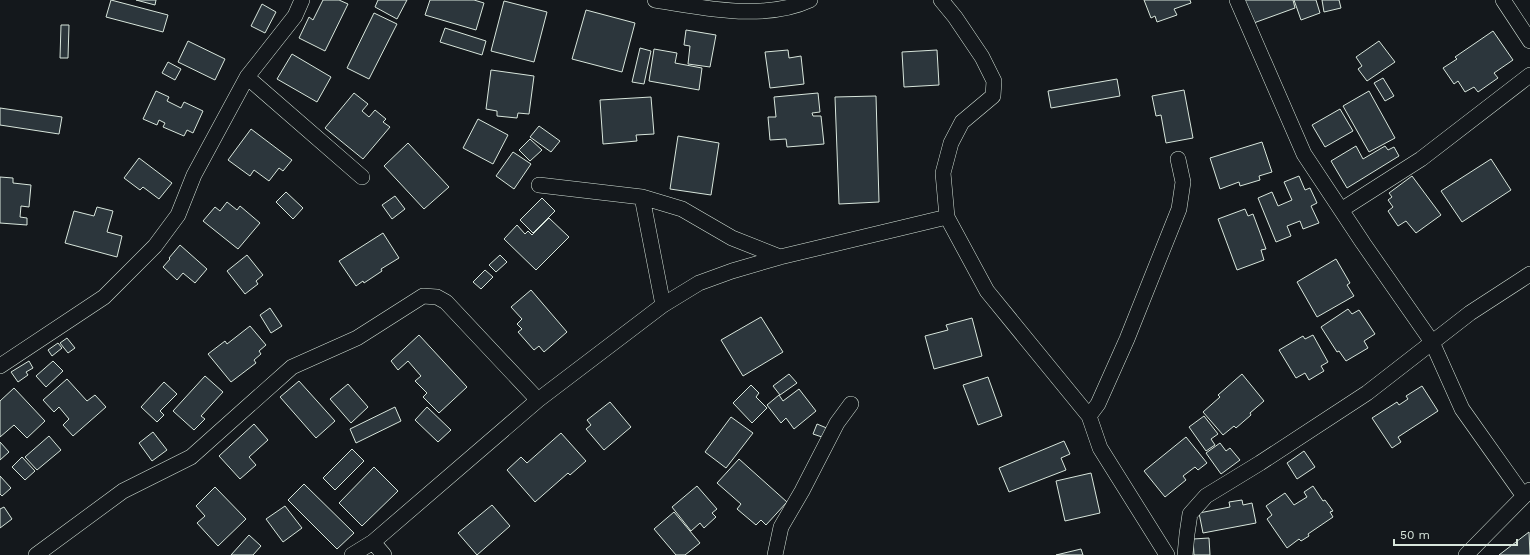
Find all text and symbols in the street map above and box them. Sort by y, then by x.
scale bar [1394,521,1517,547]
text: 50 m [1400,528,1430,542]

